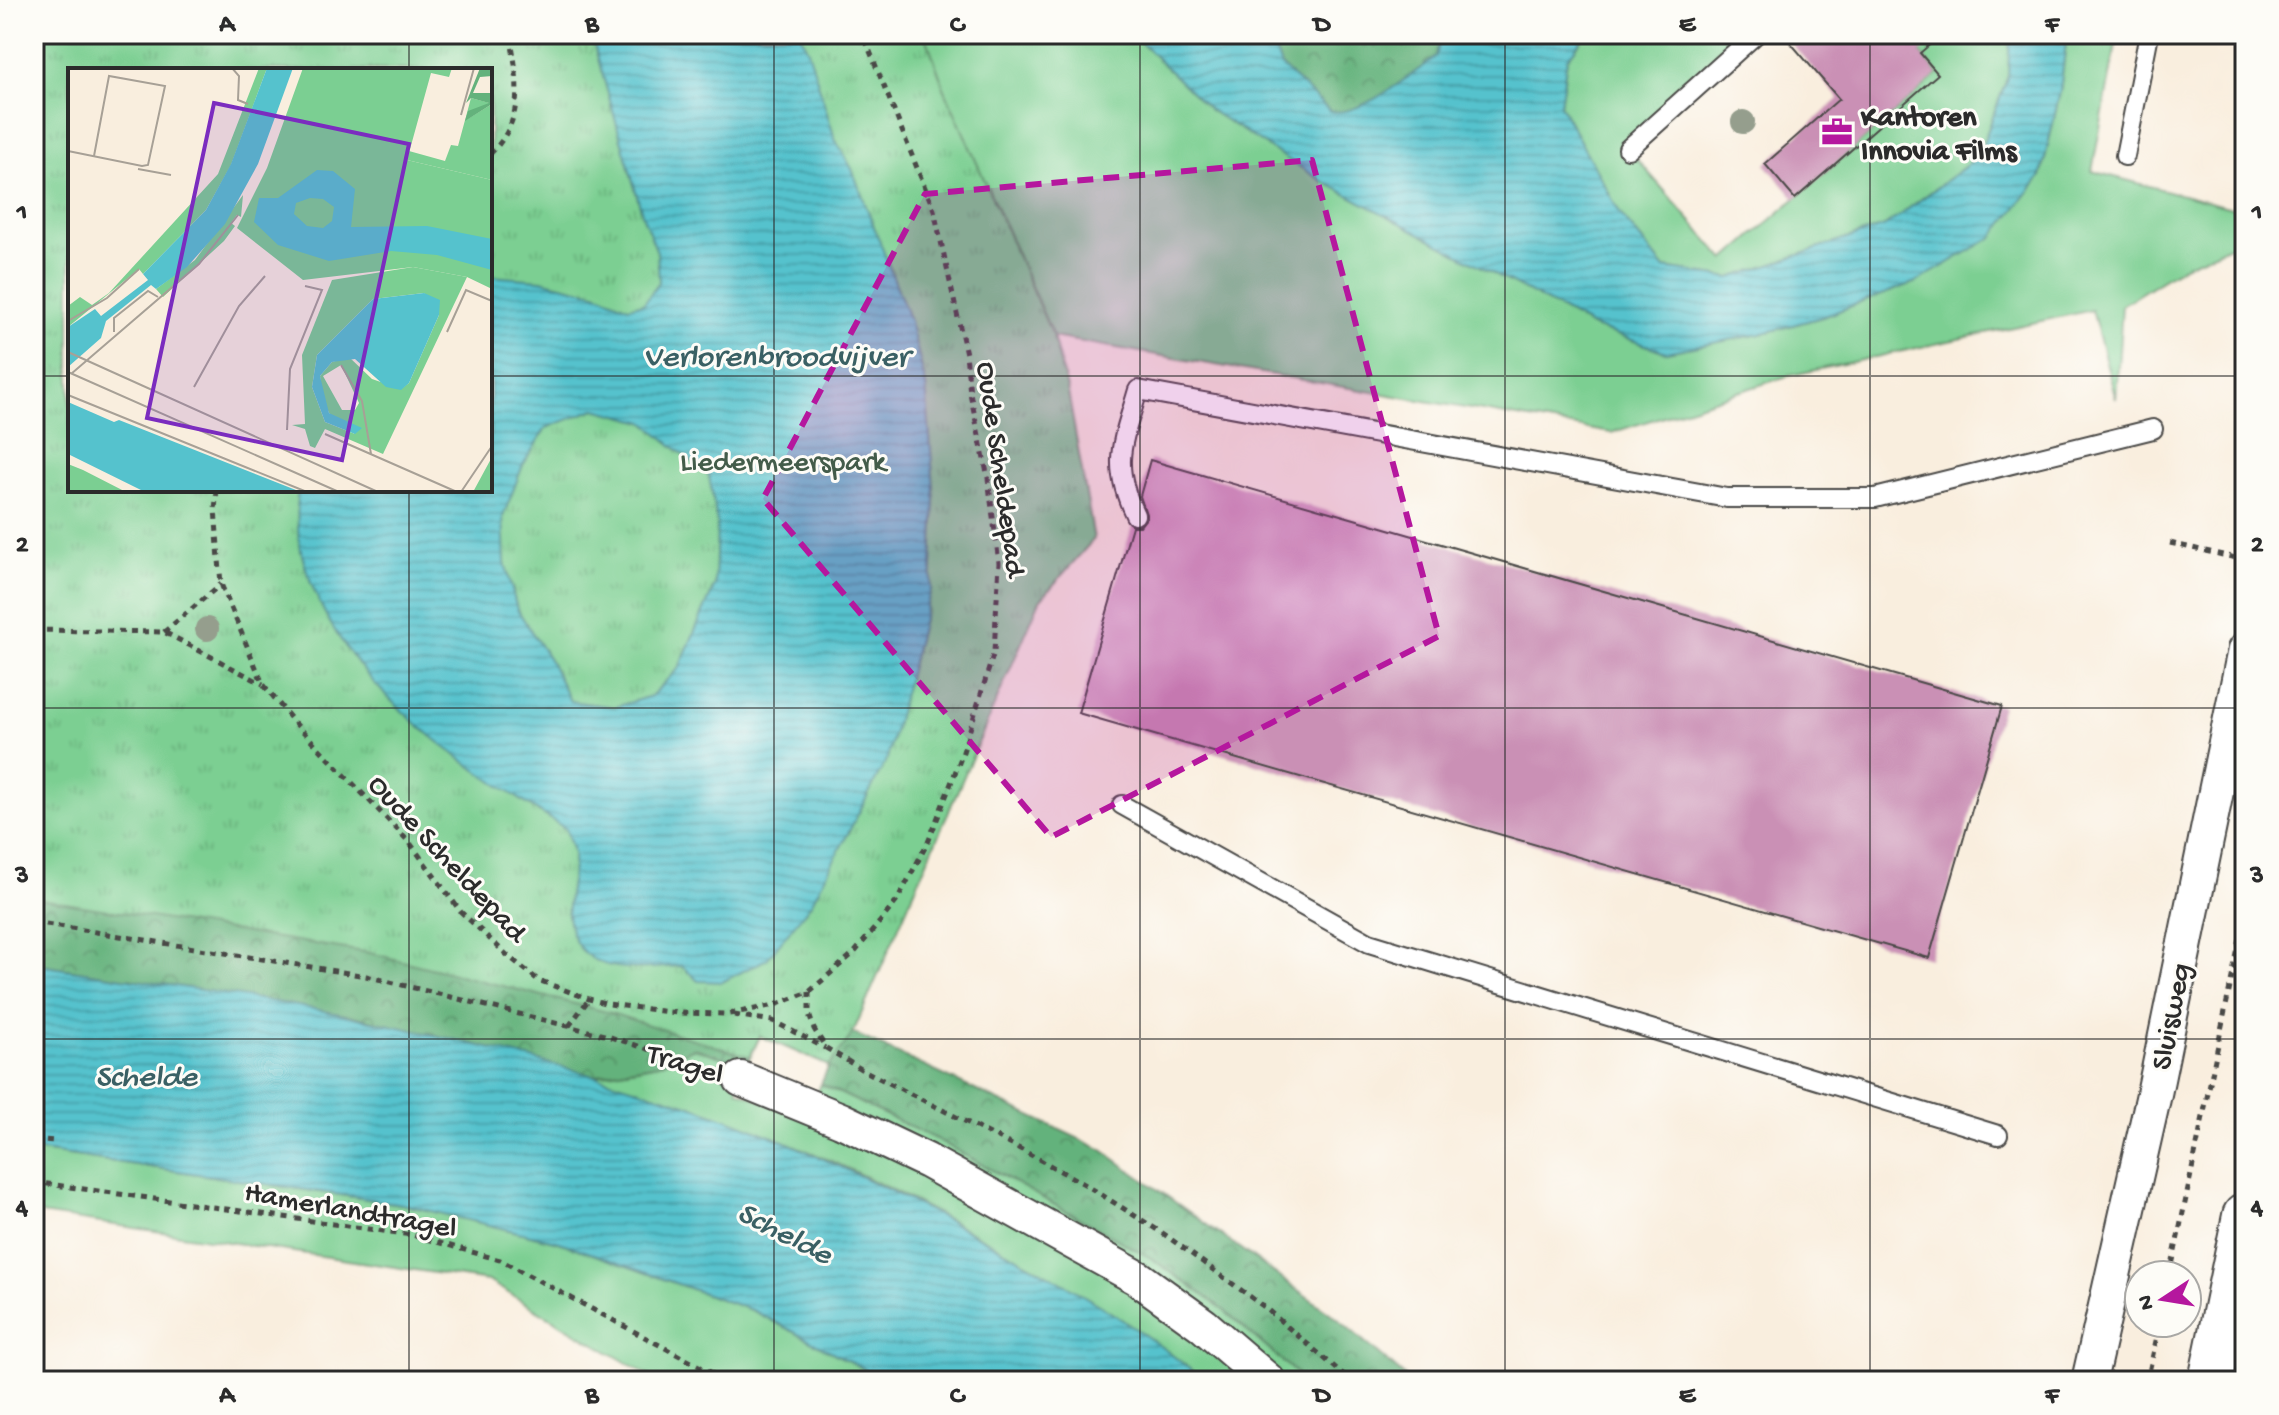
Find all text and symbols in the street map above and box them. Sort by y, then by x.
text: A [218,11,236,42]
text: B [584,11,600,42]
text: C [950,11,967,42]
text: D [1312,11,1332,42]
text: E [1679,11,1697,42]
text: F [2044,11,2060,42]
inset map [68,68,492,492]
place label: Kantoren Innovia Films [1860,102,2019,171]
office icon: Kantoren Innovia Films [1820,115,1854,149]
text: 1 [16,199,27,230]
text: 1 [2251,199,2262,230]
water label: Verlorenbroodvijver [644,340,914,378]
street label: Oude Scheldepad [966,360,1031,582]
park label: Liedermeerspark [680,447,889,482]
text: 2 [16,531,29,562]
text: 2 [2251,531,2264,562]
street label: Oude Scheldepad [359,769,534,953]
text: 3 [14,862,29,893]
text: 3 [2249,862,2264,893]
street label: Sluisweg [2146,961,2201,1073]
street label: Tragel [640,1038,727,1094]
water label: Schelde [95,1060,198,1098]
street label: Hamerlandtragel [241,1177,459,1248]
text: 4 [15,1194,29,1225]
text: 4 [2250,1194,2264,1225]
water label: Schelde [730,1195,839,1276]
north arrow [2123,1259,2203,1339]
text: N [2133,1293,2162,1312]
text: A [218,1382,236,1413]
text: B [584,1382,600,1413]
text: C [950,1382,967,1413]
text: D [1312,1382,1332,1413]
text: E [1679,1382,1697,1413]
text: F [2044,1382,2060,1413]

